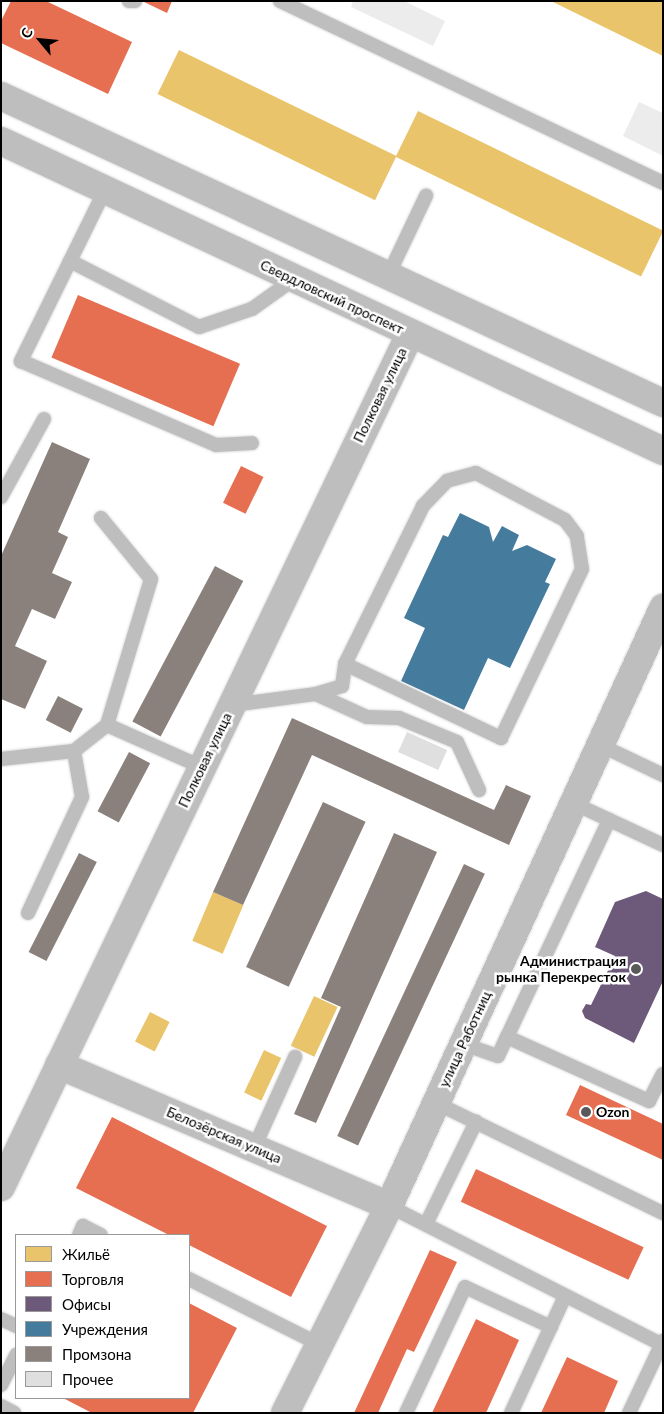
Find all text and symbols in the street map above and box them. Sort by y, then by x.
north arrow [15,15,65,65]
text: С [17,25,36,41]
street label: Свердловский проспект [258,256,406,338]
street label: Полковая улица [350,345,410,445]
street label: Полковая улица [175,710,235,810]
place label: Администрация рынка Перекресток [496,953,626,986]
marker: Администрация рынка Перекресток [630,963,642,975]
street label: улица Работниц [435,988,495,1090]
street label: Белозёрская улица [164,1103,284,1167]
place label: Ozon [596,1104,629,1120]
marker: Ozon [580,1106,592,1118]
legend [15,1234,190,1399]
text: Жильё [62,1245,110,1263]
text: Торговля [62,1270,124,1288]
text: Офисы [62,1295,111,1313]
text: Учреждения [62,1320,148,1338]
text: Промзона [62,1345,132,1363]
text: Прочее [62,1370,113,1388]

